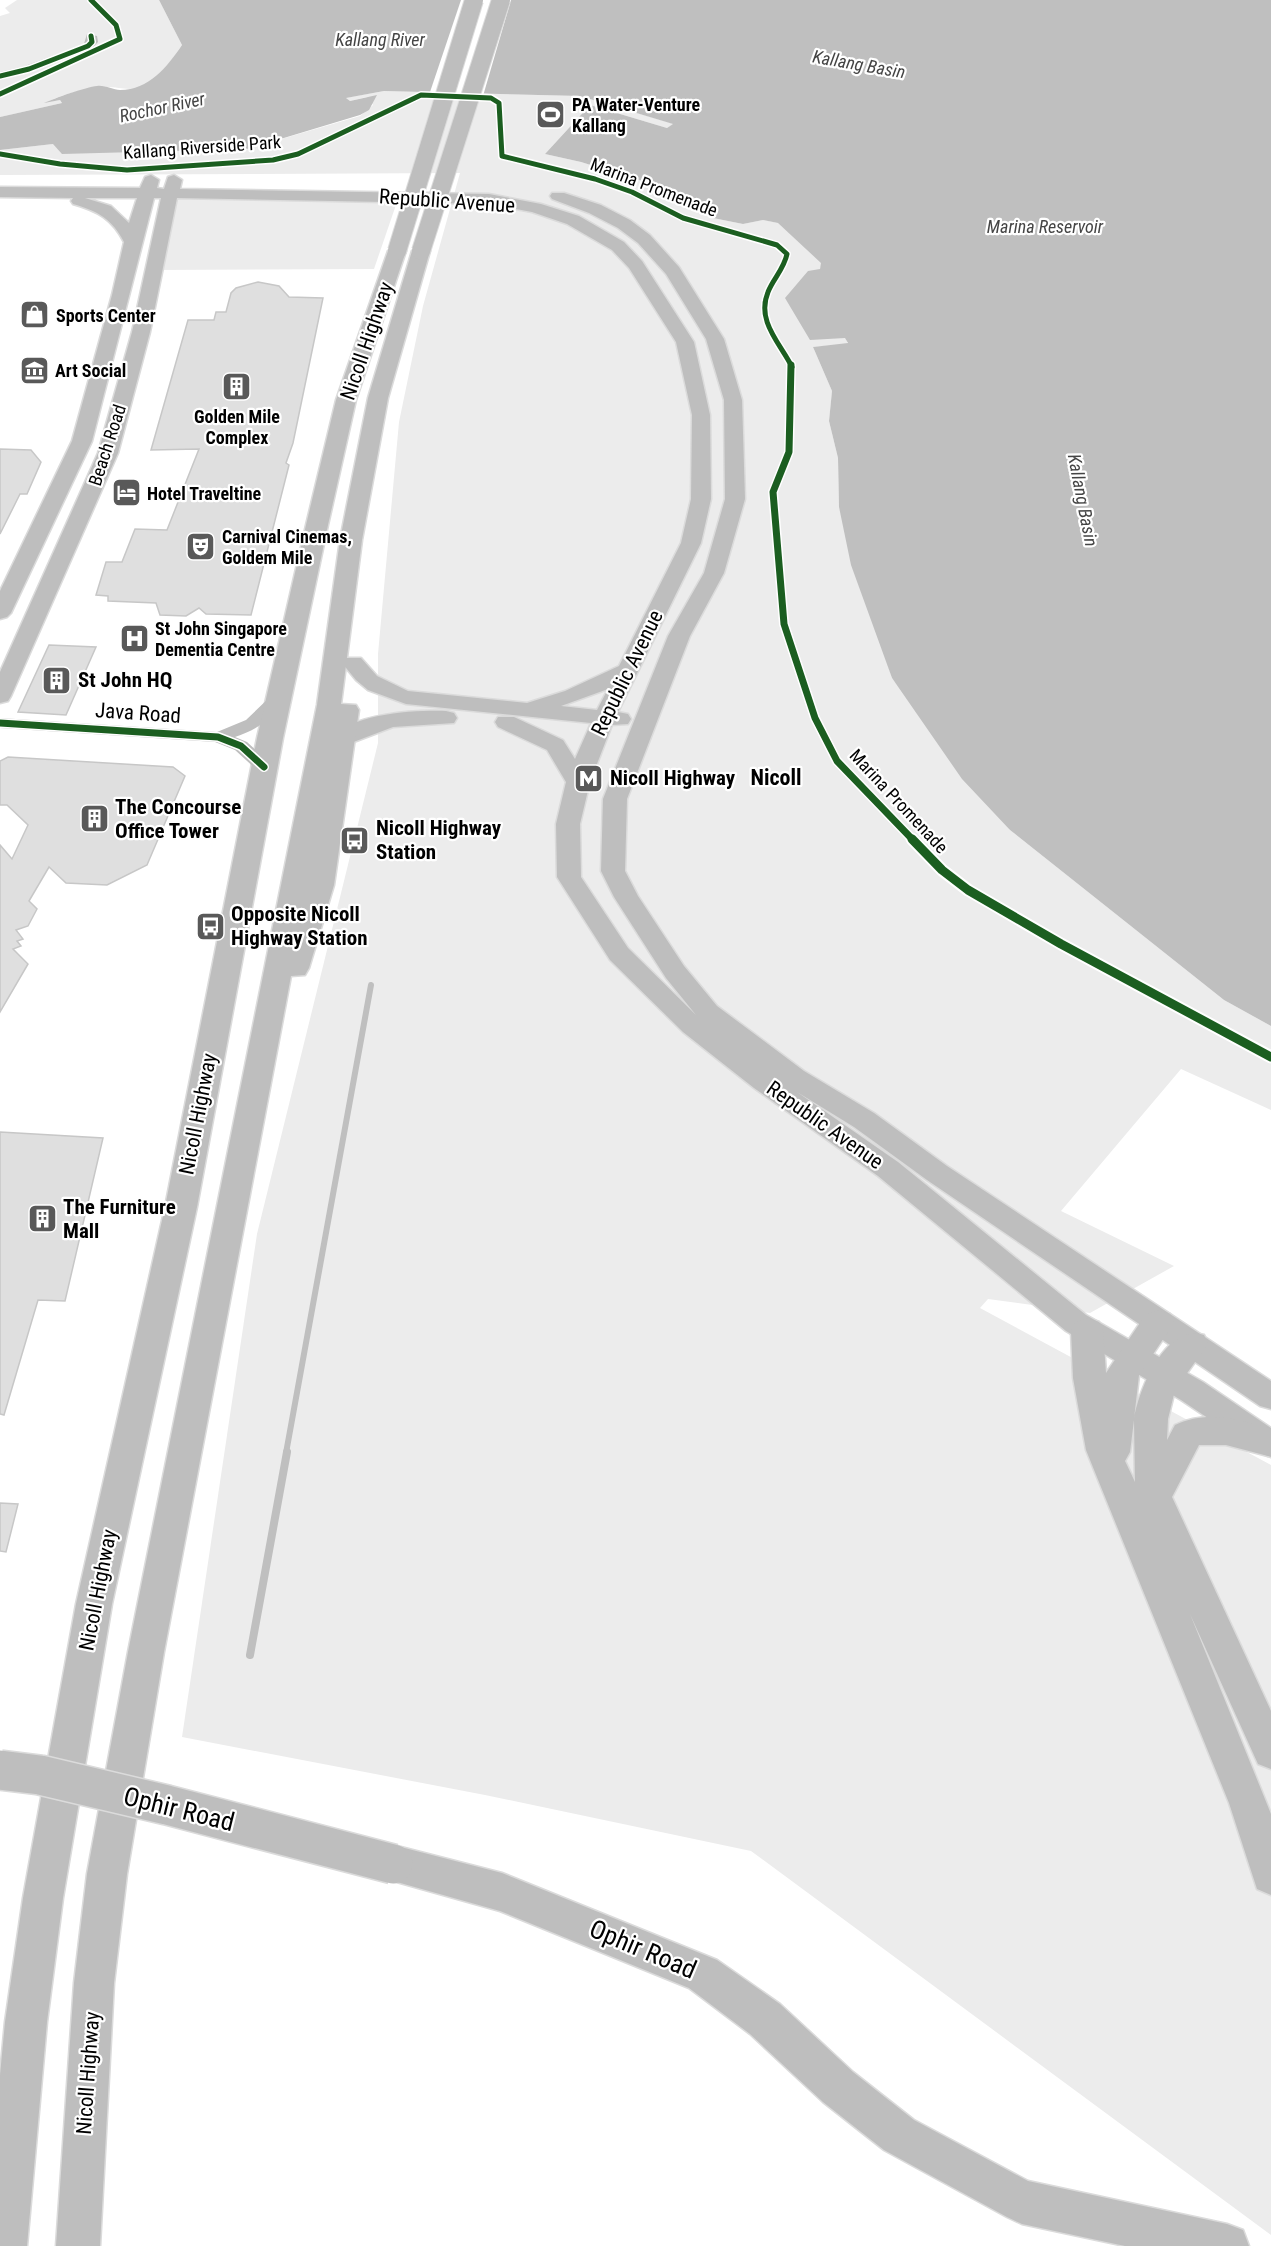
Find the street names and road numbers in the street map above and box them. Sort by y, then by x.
street label: Kallang Riverside Park [122,131,282,163]
street label: Marina Promenade [588,153,720,221]
street label: Republic Avenue [378,184,516,218]
street label: Nicoll Highway [336,279,398,403]
street label: Beach Road [84,402,130,488]
street label: Republic Avenue [586,606,668,740]
street label: Java Road [94,698,182,728]
street label: Marina Promenade [846,745,952,857]
street label: Nicoll Highway [174,1051,222,1177]
street label: Republic Avenue [762,1076,888,1174]
street label: Nicoll Highway [74,1527,122,1653]
street label: Ophir Road [121,1781,237,1837]
street label: Ophir Road [585,1913,701,1985]
street label: Nicoll Highway [72,2010,104,2135]

